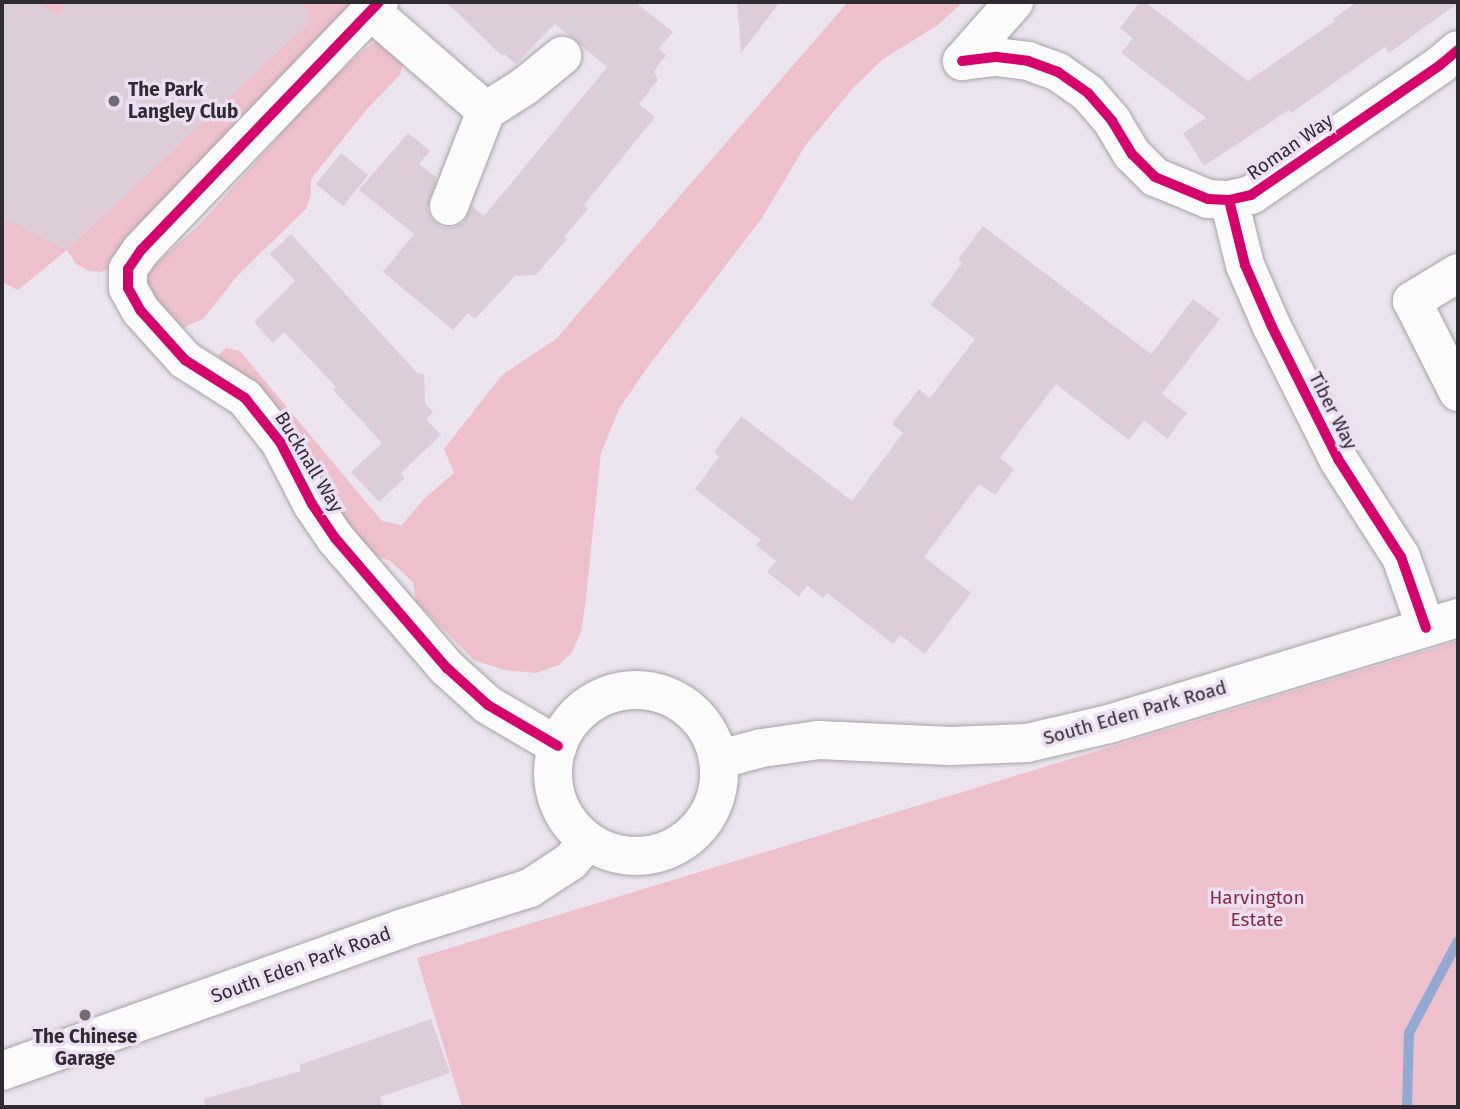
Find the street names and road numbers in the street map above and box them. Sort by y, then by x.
street label: Roman Way [1243,109,1337,185]
street label: Tiber Way [1304,369,1362,453]
street label: Bucknall Way [270,408,348,516]
street label: South Eden Park Road [1041,676,1229,750]
street label: South Eden Park Road [208,922,394,1008]

